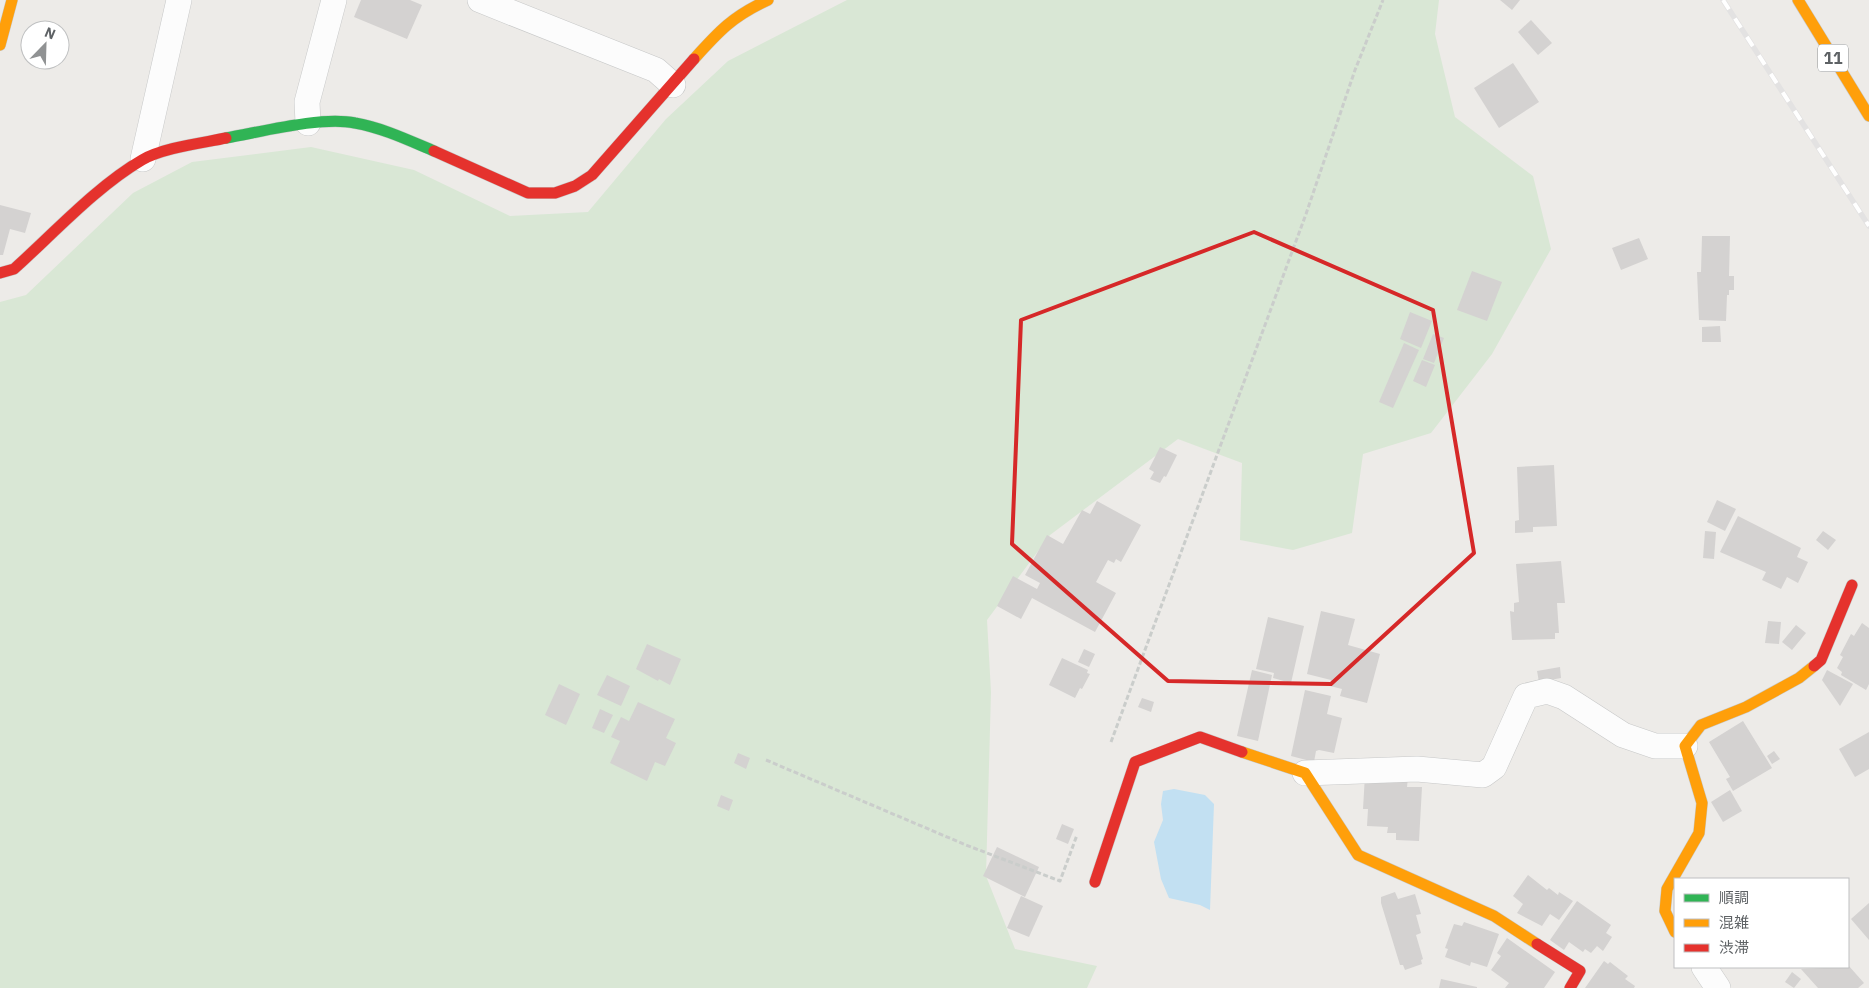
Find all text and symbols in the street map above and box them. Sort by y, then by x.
north arrow [20,20,70,70]
text: N [42,23,58,43]
road number: 11 [1818,44,1848,72]
legend [1674,878,1849,968]
text: 順調 [1719,888,1749,907]
text: 混雑 [1719,913,1749,932]
text: 渋滞 [1719,938,1749,957]

